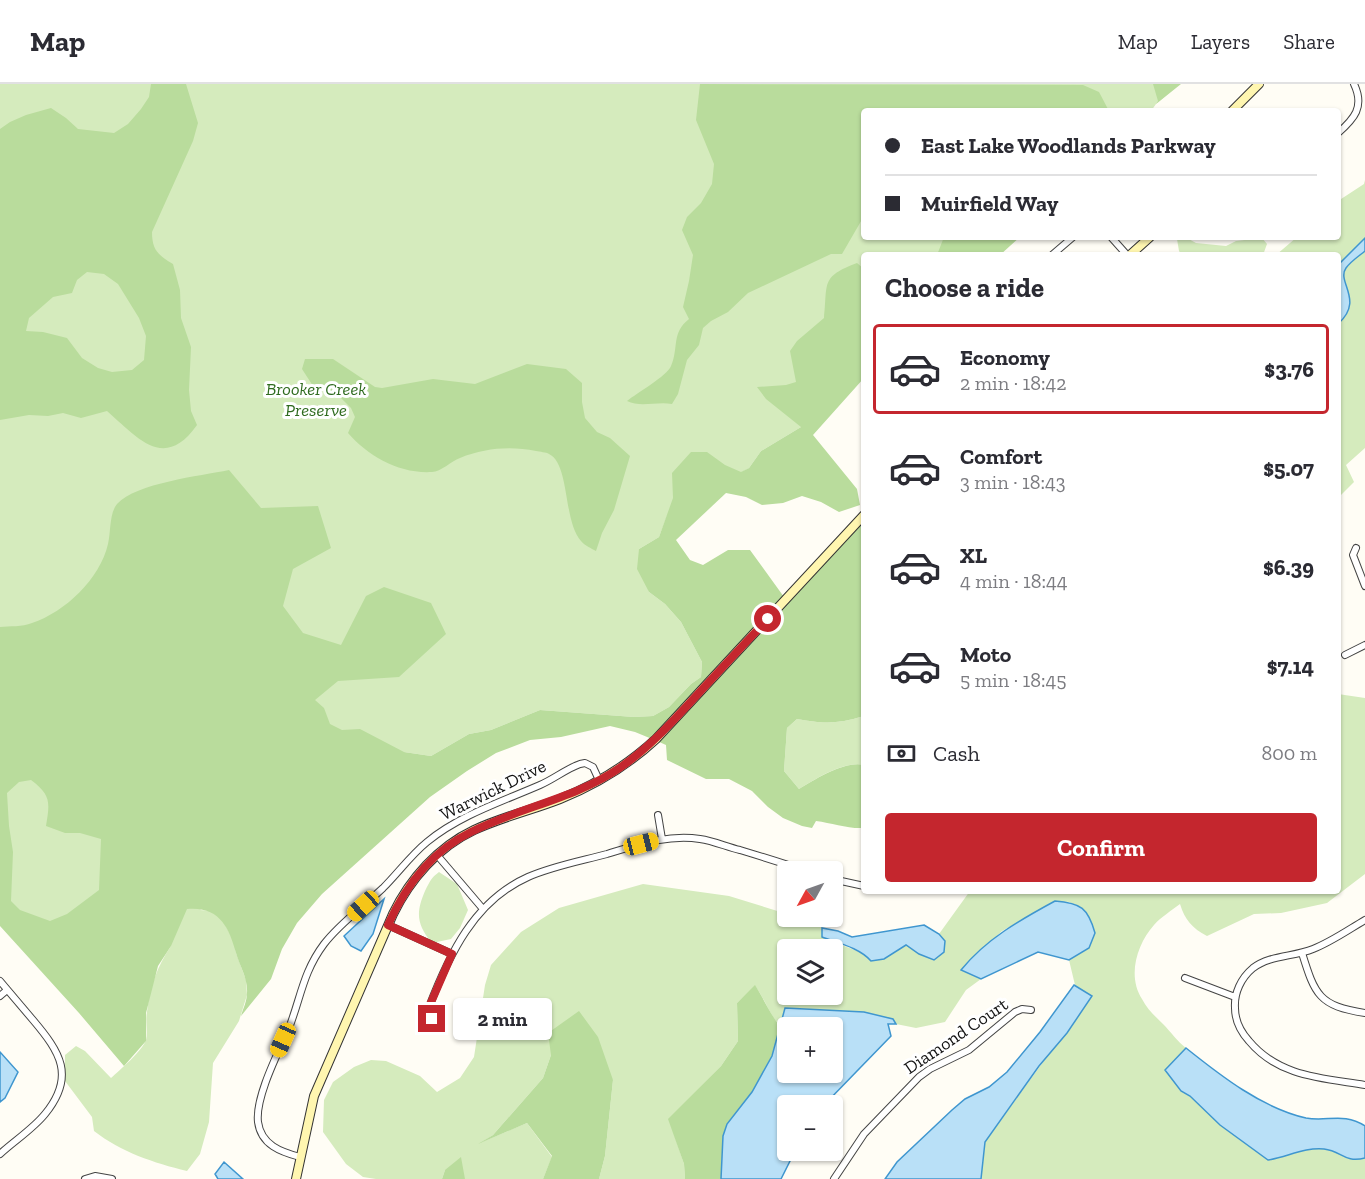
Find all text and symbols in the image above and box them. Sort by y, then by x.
text: Map [30,25,85,58]
text: Map [1118,29,1158,54]
text: Layers [1191,29,1250,54]
text: Share [1283,29,1335,54]
text: East Lake Woodlands Parkway [921,132,1216,159]
text: Muirfield Way [921,190,1058,217]
text: Choose a ride [885,272,1044,304]
icon: car [888,342,942,396]
text: Economy [960,344,1050,371]
text: $3.76 [1264,356,1314,383]
text: 2 min · 18:42 [960,371,1067,395]
park label: Brooker Creek Preserve [266,378,366,421]
icon: car [888,441,942,495]
text: Comfort [960,443,1042,470]
text: $5.07 [1263,455,1314,482]
text: 3 min · 18:43 [960,470,1066,494]
icon: car [888,540,942,594]
text: XL [960,542,987,569]
text: $6.39 [1263,554,1314,581]
text: 4 min · 18:44 [960,569,1068,593]
route start [754,605,781,632]
icon: car [888,639,942,693]
text: Moto [960,641,1011,668]
text: $7.14 [1267,653,1314,680]
text: 5 min · 18:45 [960,668,1067,692]
icon: cash [885,737,918,770]
text: Cash [933,740,980,767]
text: 800 m [1261,741,1317,765]
street label: Warwick Drive [436,755,550,825]
button: Confirm [885,813,1317,882]
car [621,831,661,857]
north arrow [777,861,843,927]
map controls [777,861,843,1161]
car [344,887,382,925]
button: layers [777,939,843,1005]
street label: Diamond Court [900,993,1012,1079]
callout: 2 min [453,998,552,1040]
route end [418,1005,445,1032]
text: 2 min [478,1007,527,1031]
button: + [777,1017,843,1083]
car [267,1020,299,1060]
button: − [777,1095,843,1161]

